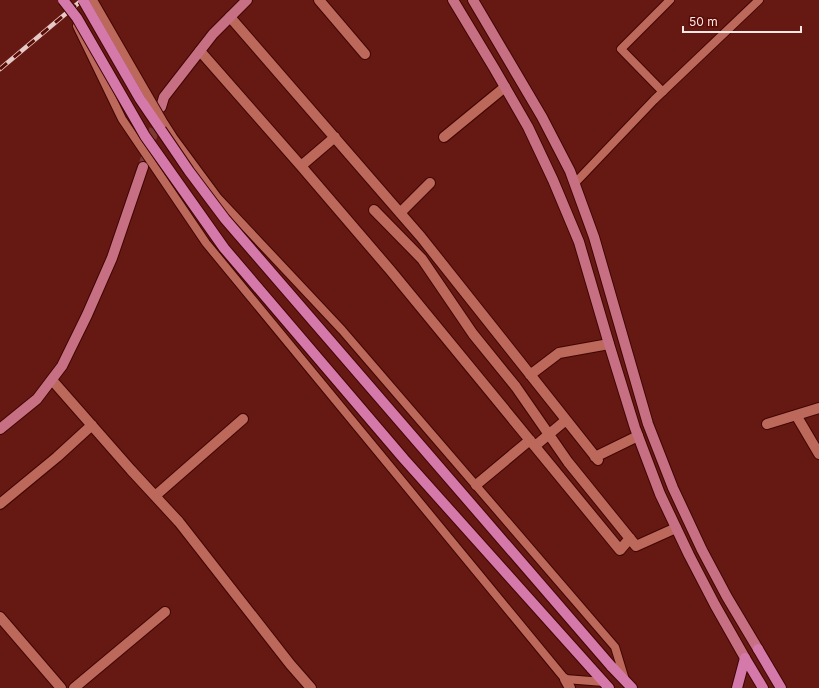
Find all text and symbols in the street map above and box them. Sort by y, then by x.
scale bar [683,8,801,34]
text: 50 m [689,14,718,29]

